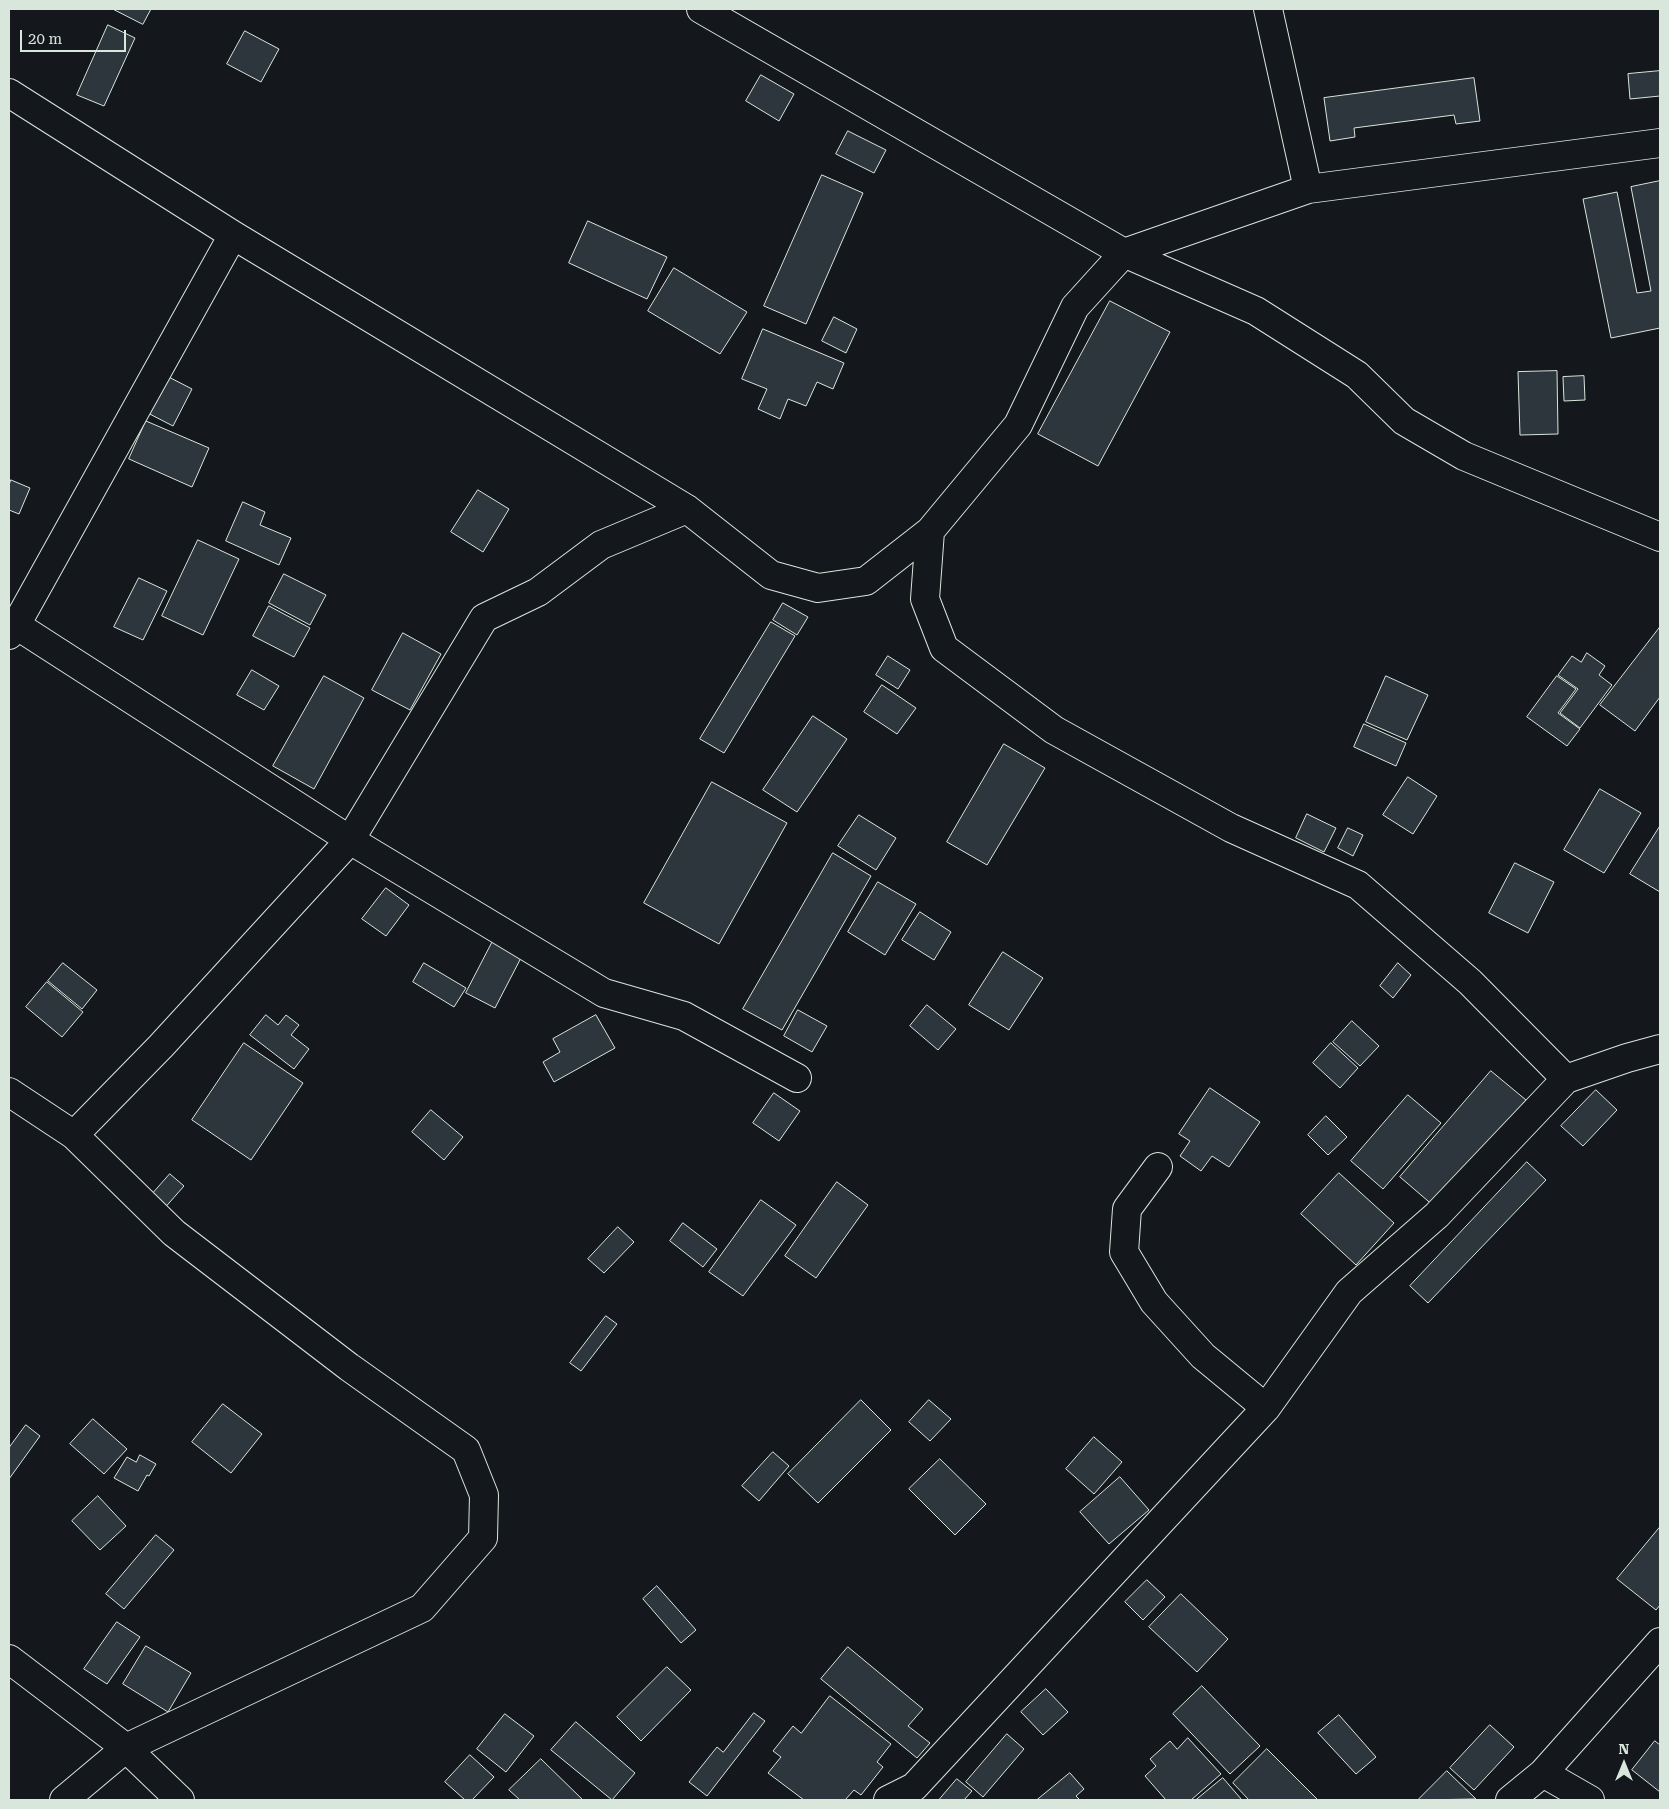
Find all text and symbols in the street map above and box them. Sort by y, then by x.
scale bar [22,20,129,52]
text: 20 m [28,30,62,48]
north arrow [1599,1739,1649,1789]
text: N [1619,1741,1629,1757]

